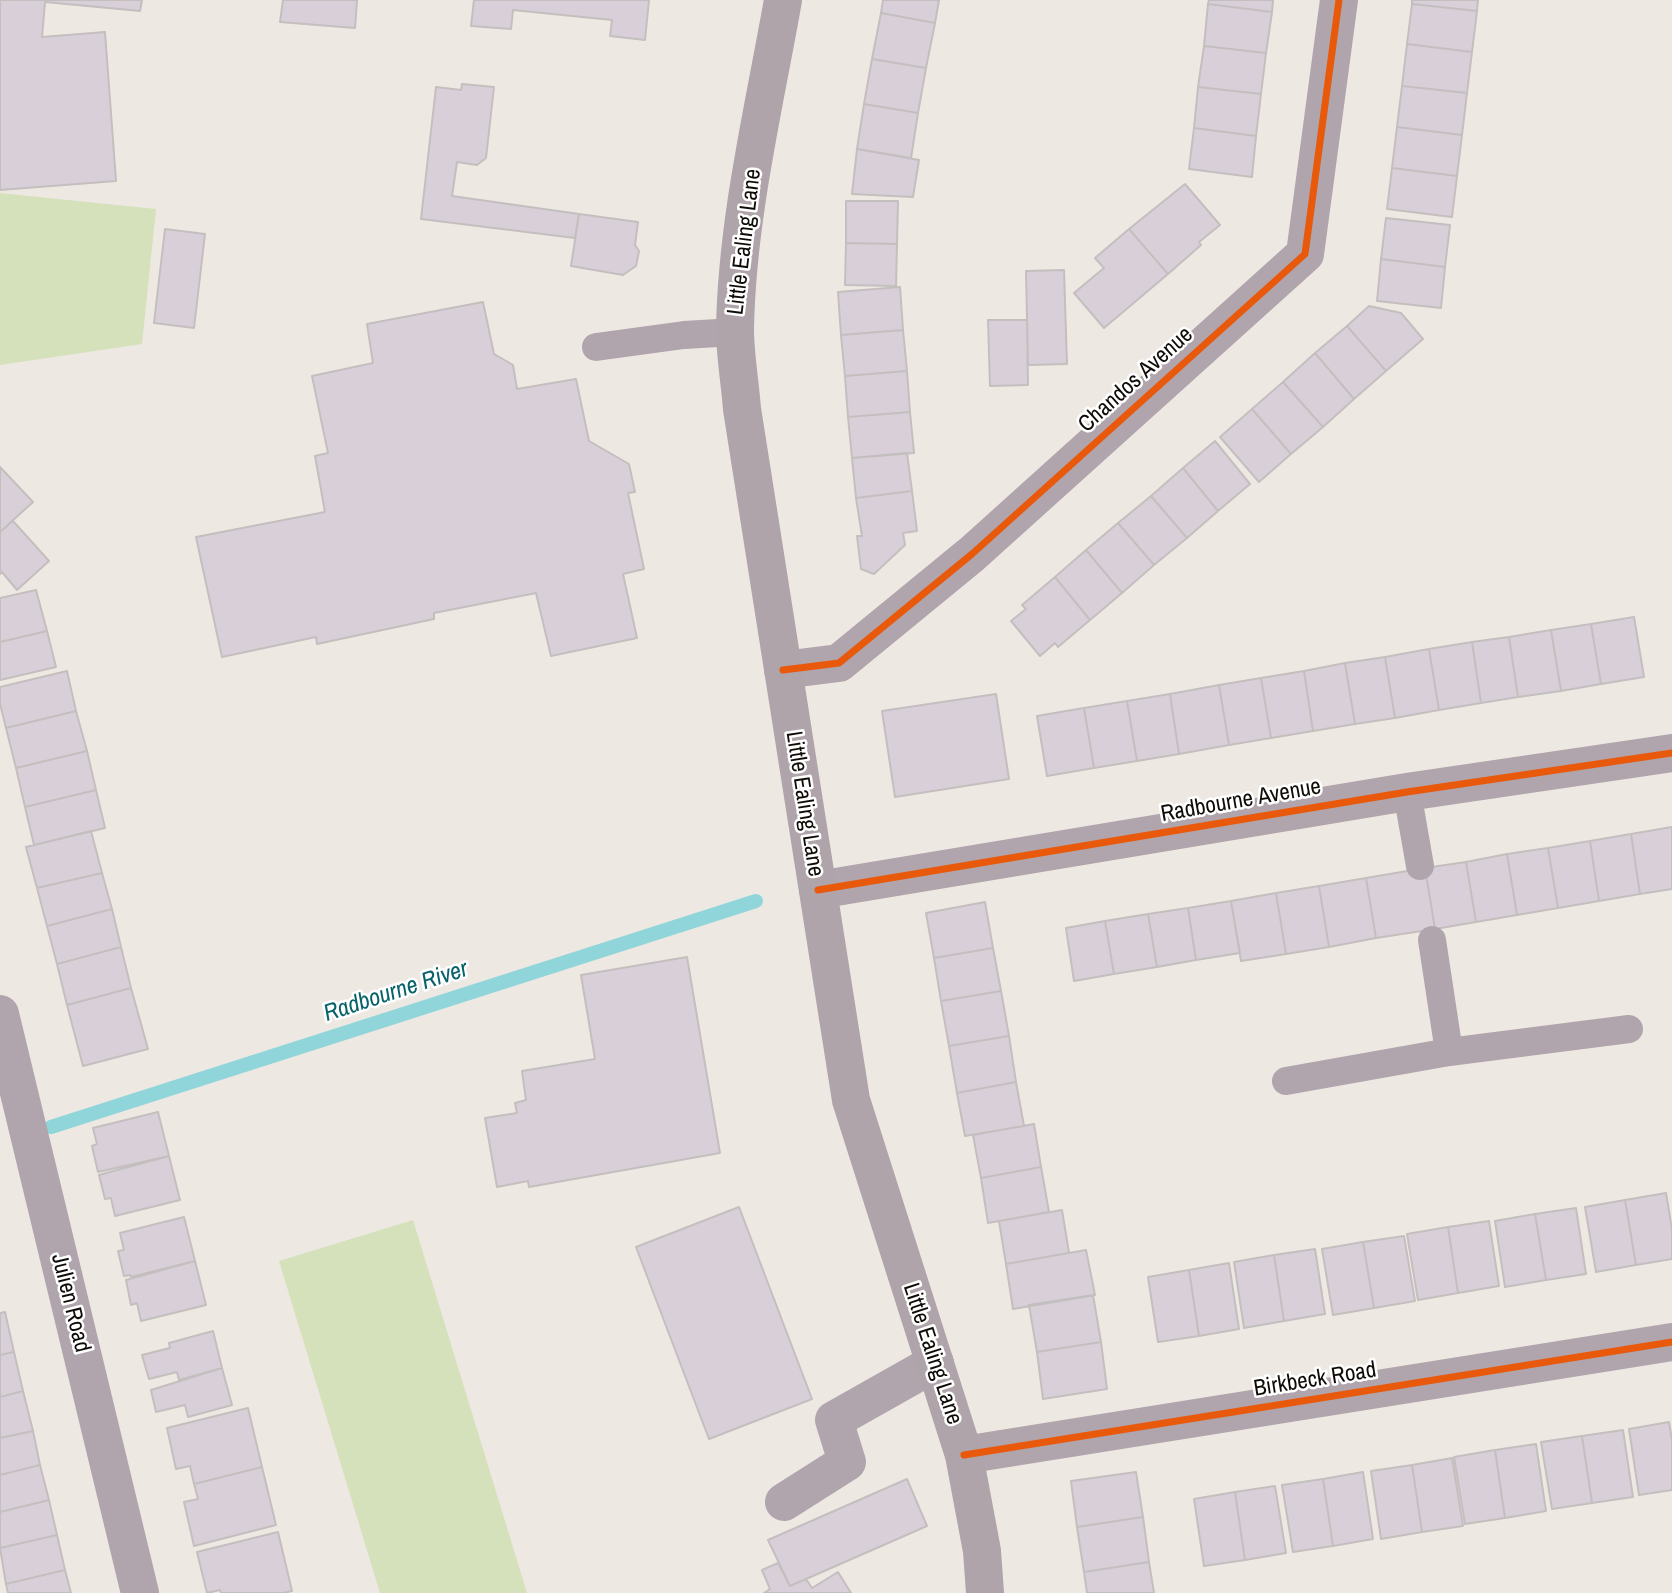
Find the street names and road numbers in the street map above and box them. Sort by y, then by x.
street label: Little Ealing Lane [722,167,768,317]
street label: Chandos Avenue [1073,321,1199,439]
street label: Little Ealing Lane [779,729,829,879]
street label: Radbourne Avenue [1159,773,1323,829]
street label: Julien Road [44,1251,96,1355]
street label: Little Ealing Lane [896,1280,968,1428]
street label: Birkbeck Road [1252,1357,1378,1403]

